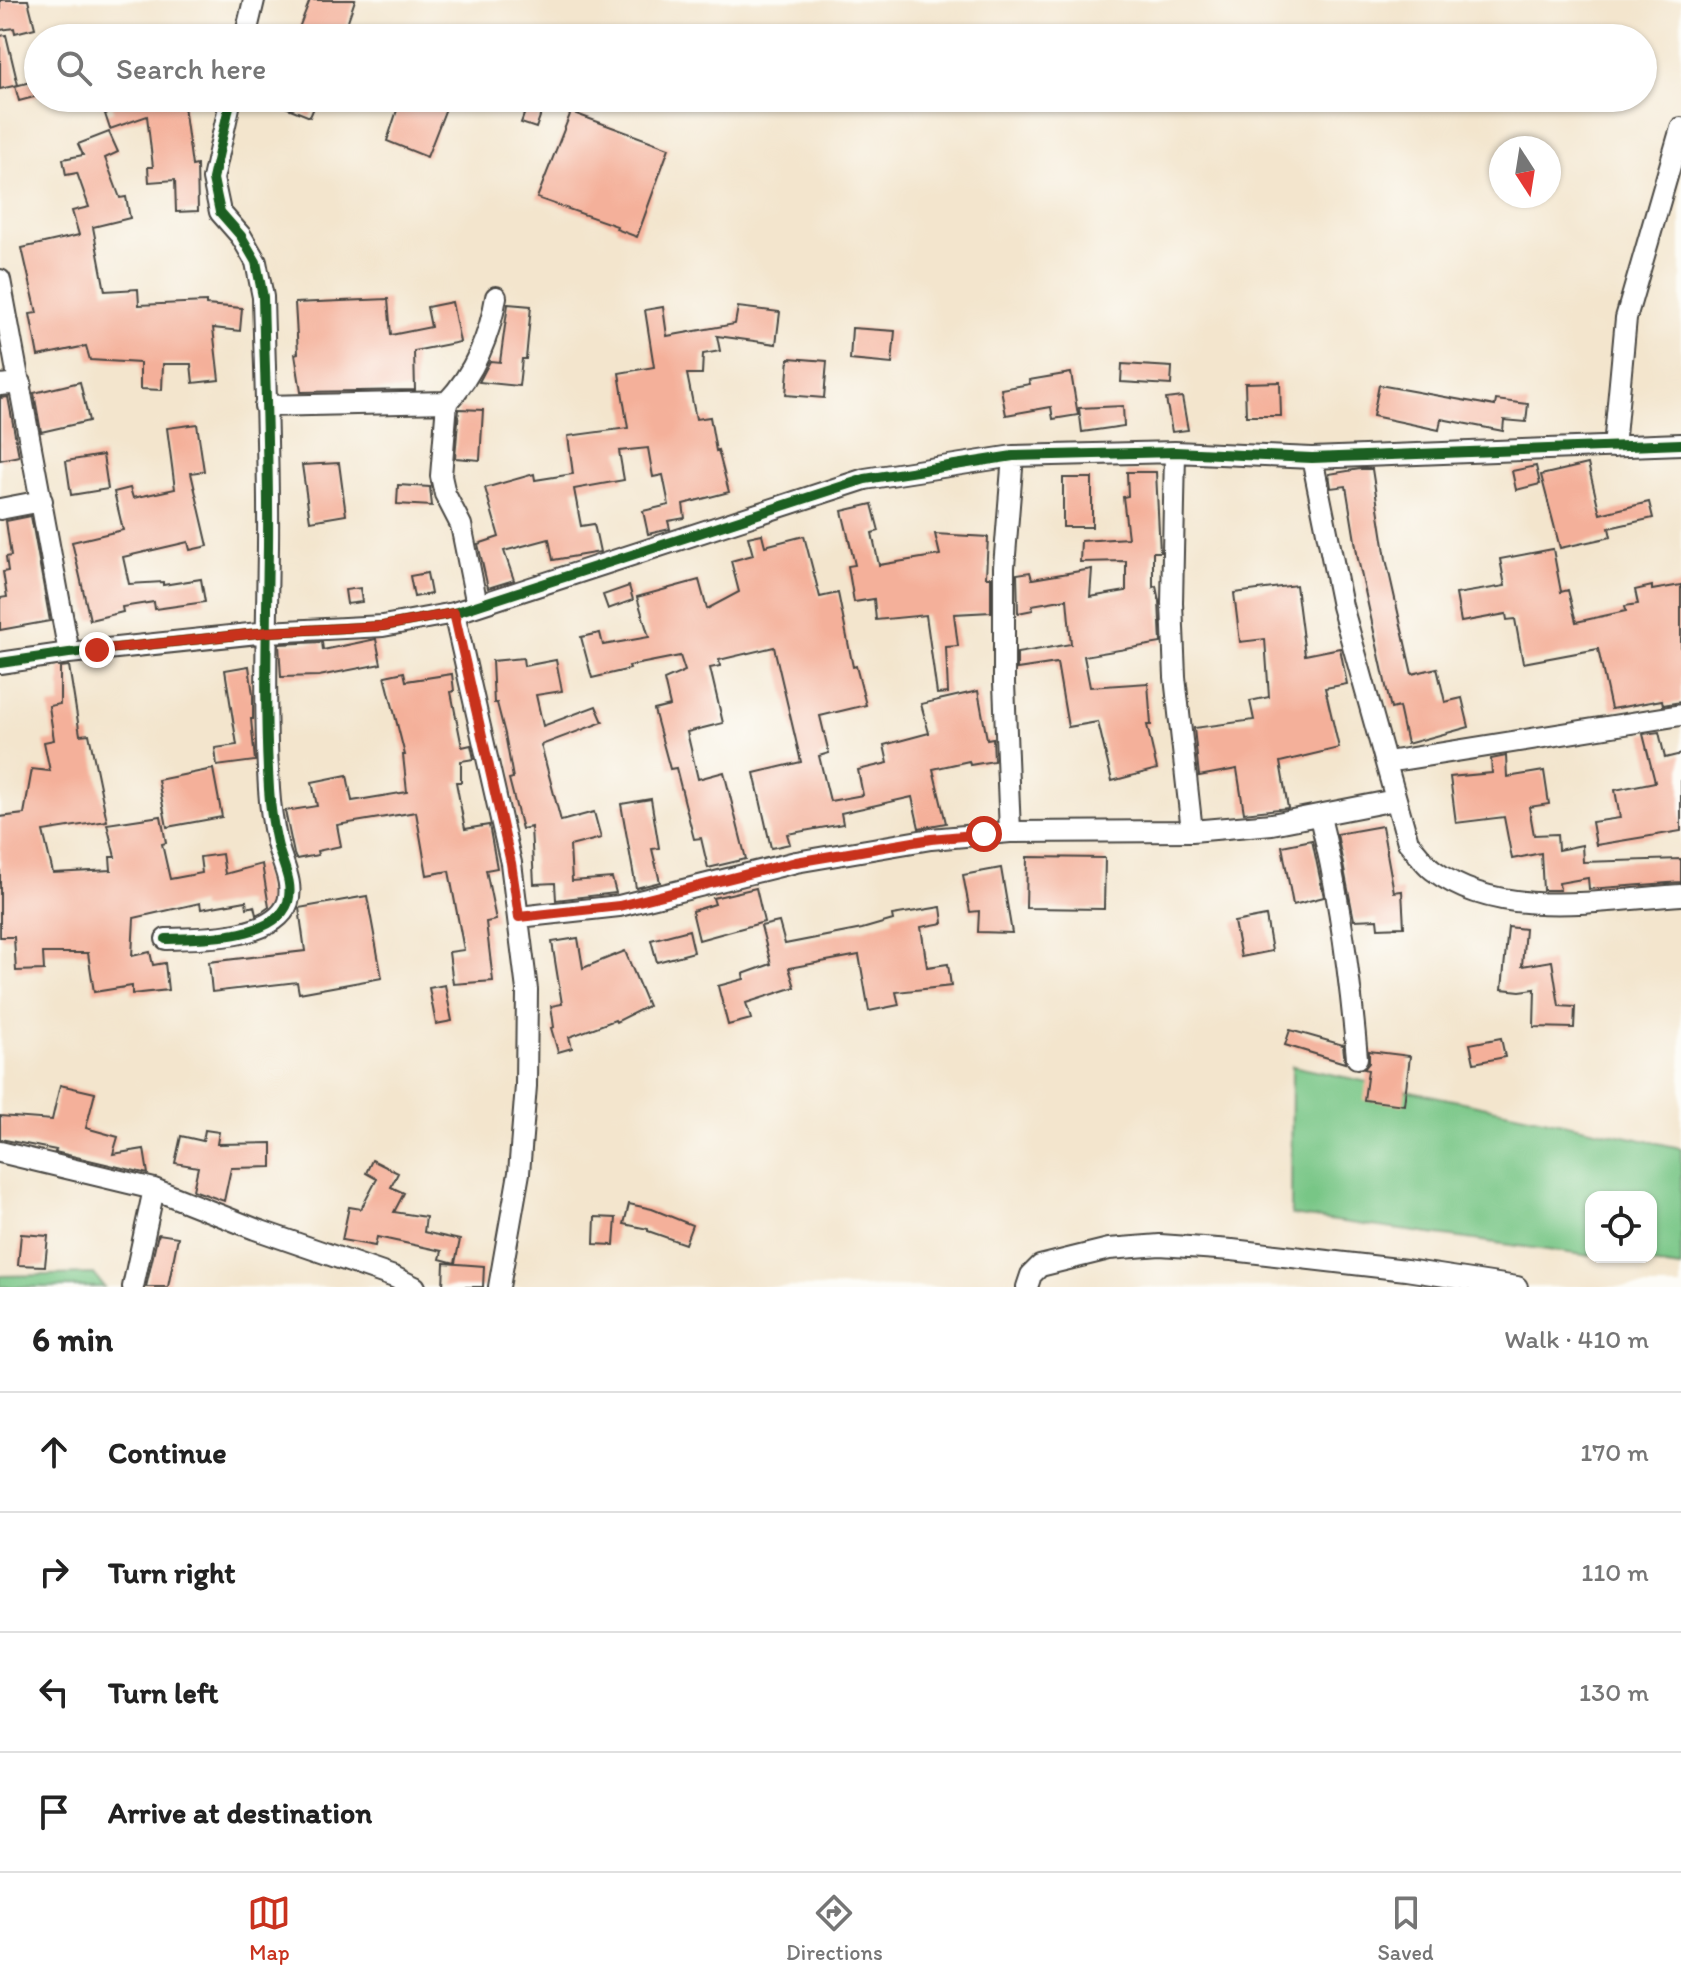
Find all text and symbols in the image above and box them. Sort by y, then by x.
search box [24,24,1657,112]
icon: search [52,46,96,90]
text: Search here [116,50,266,87]
north arrow [1489,136,1561,208]
route end [79,632,115,668]
route start [966,816,1002,852]
map controls [1585,1191,1657,1263]
button: locate [1585,1191,1657,1263]
text: 6 min [32,1319,113,1360]
text: Walk · 410 m [1504,1323,1649,1355]
icon: ahead [32,1430,76,1474]
text: Continue [108,1434,227,1471]
text: 170 m [1580,1436,1649,1468]
icon: right [32,1550,76,1594]
text: Turn right [108,1554,236,1591]
text: 110 m [1581,1556,1649,1588]
icon: left [32,1670,76,1714]
text: Turn left [108,1674,219,1711]
text: 130 m [1579,1676,1649,1708]
icon: arrive [32,1790,76,1834]
text: Arrive at destination [108,1794,372,1831]
tab: Map [247,1891,291,1966]
tab: Directions [786,1891,883,1966]
tab: Saved [1377,1891,1434,1966]

